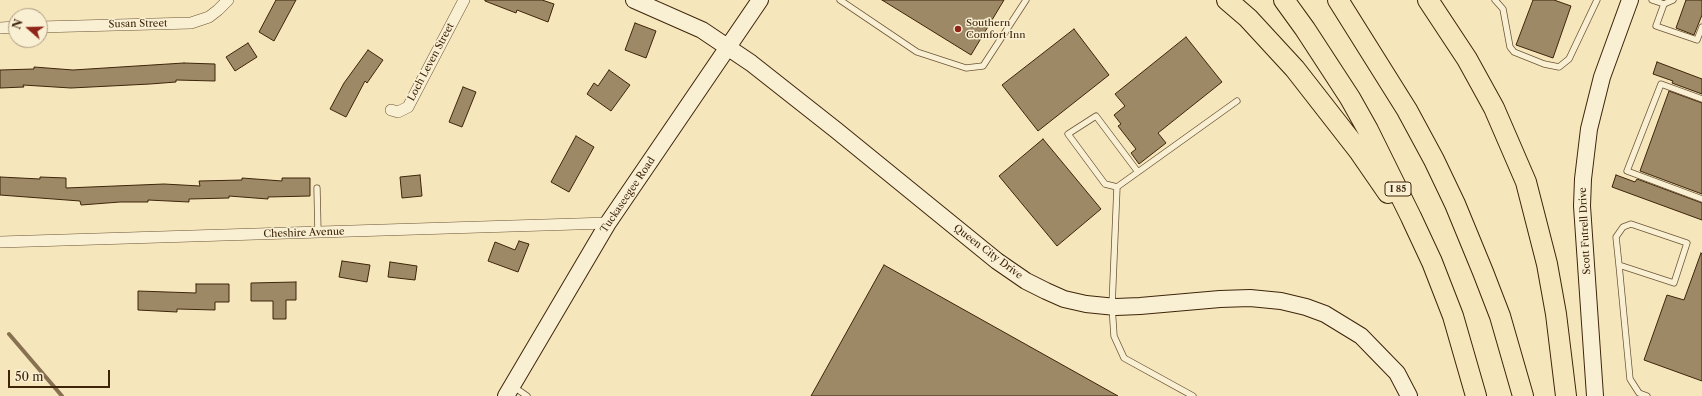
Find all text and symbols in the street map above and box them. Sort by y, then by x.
north arrow [8,8,48,48]
text: N [9,17,26,31]
street label: Susan Street [108,17,168,31]
place label: Southern Comfort Inn [966,17,1025,40]
street label: Loch Leven Street [405,21,457,103]
marker: Southern Comfort Inn [953,24,963,34]
street label: Tuckaseegee Road [598,155,658,235]
road number: I 85 [1385,182,1411,196]
street label: Scott Futrell Drive [1577,187,1593,275]
street label: Queen City Drive [951,222,1025,282]
street label: Cheshire Avenue [263,226,345,240]
scale bar [10,362,112,388]
text: 50 m [15,369,44,384]

